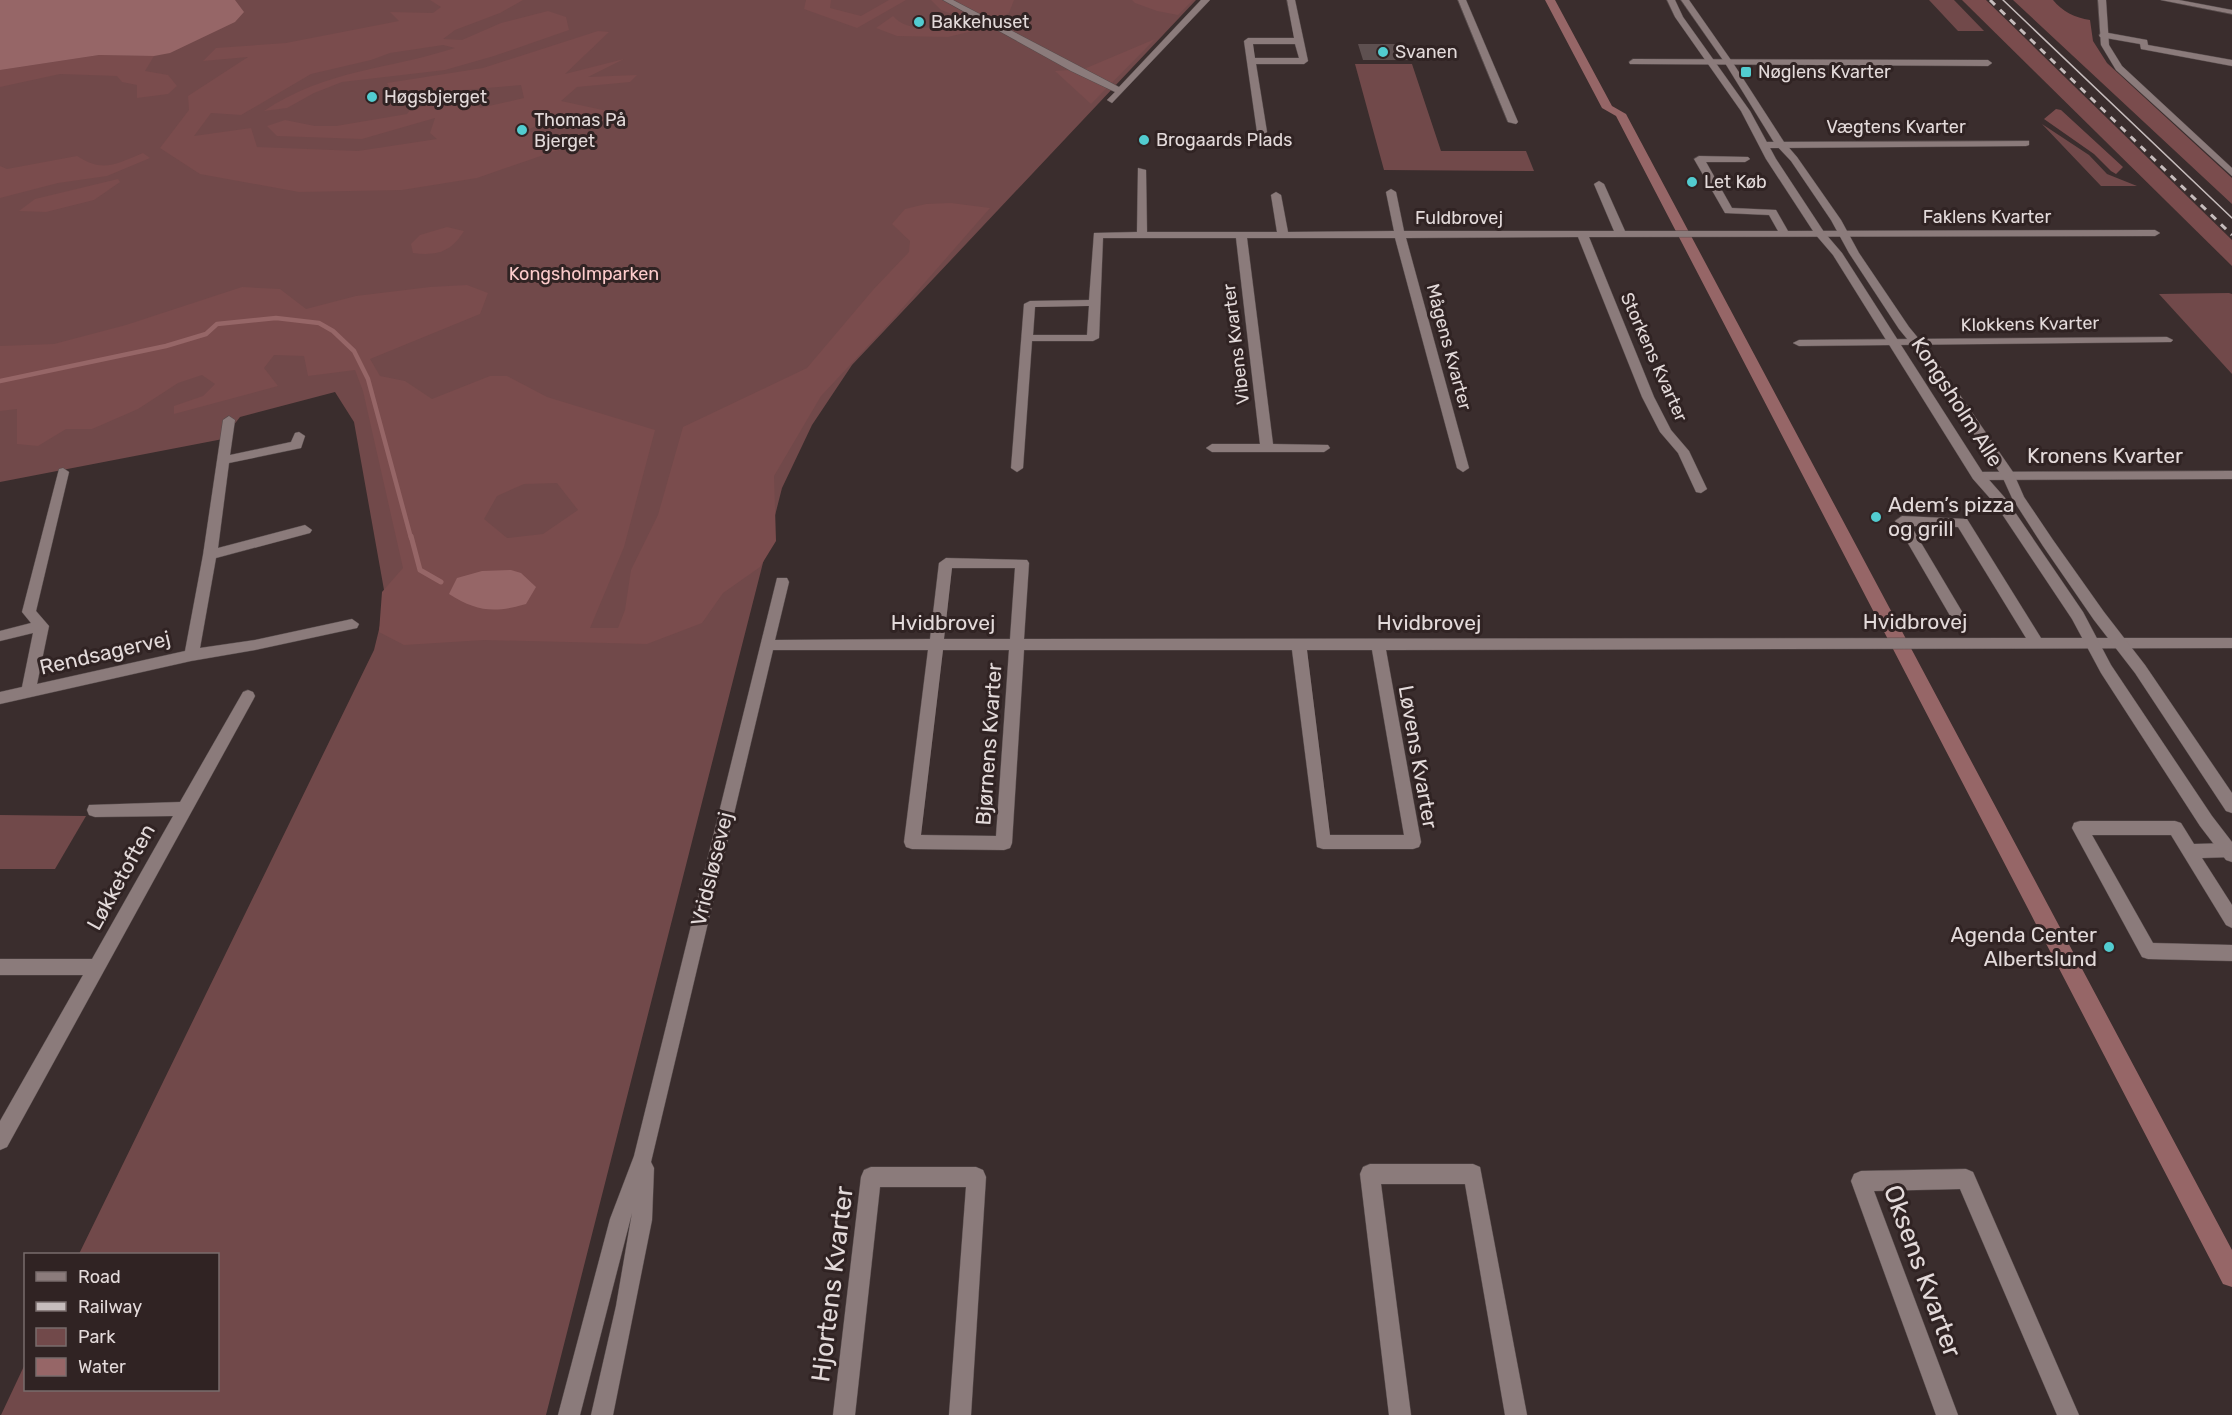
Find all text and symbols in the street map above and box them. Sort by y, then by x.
place label: Bakkehuset [931,11,1029,33]
marker: Bakkehuset [912,15,926,29]
place label: Svanen [1395,41,1458,63]
marker: Svanen [1376,45,1390,59]
place label: Nøglens Kvarter [1758,61,1891,83]
marker: Nøglens Kvarter [1739,65,1753,79]
place label: Høgsbjerget [384,86,487,108]
marker: Høgsbjerget [365,90,379,104]
place label: Thomas På Bjerget [534,109,626,152]
street label: Vægtens Kvarter [1826,116,1966,138]
marker: Thomas På Bjerget [515,123,529,137]
place label: Brogaards Plads [1156,129,1292,151]
marker: Brogaards Plads [1137,133,1151,147]
place label: Let Køb [1704,171,1767,193]
marker: Let Køb [1685,175,1699,189]
street label: Faklens Kvarter [1923,206,2051,228]
street label: Fuldbrovej [1415,207,1503,229]
park label: Kongsholmparken [509,263,659,285]
street label: Mågens Kvarter [1422,281,1476,413]
street label: Vibens Kvarter [1218,282,1254,406]
street label: Storkens Kvarter [1616,289,1692,425]
street label: Klokkens Kvarter [1961,312,2100,336]
street label: Kongsholm Alle [1906,332,2009,471]
street label: Kronens Kvarter [2027,443,2183,468]
place label: Adem’s pizza og grill [1888,492,2015,541]
marker: Adem’s pizza og grill [1869,510,1883,524]
street label: Hvidbrovej [1863,609,1967,634]
street label: Hvidbrovej [891,610,995,635]
street label: Hvidbrovej [1377,610,1481,635]
street label: Rendsagervej [37,625,173,680]
street label: Bjørnens Kvarter [970,662,1007,826]
street label: Løvens Kvarter [1394,683,1443,831]
street label: Vridsløsevej [685,809,738,929]
street label: Løkketoften [81,819,160,934]
place label: Agenda Center Albertslund [1951,922,2097,971]
marker: Agenda Center Albertslund [2102,940,2116,954]
street label: Oksens Kvarter [1877,1181,1968,1362]
street label: Hjortens Kvarter [805,1184,860,1384]
legend [24,1253,219,1391]
text: Road [78,1266,121,1288]
text: Railway [78,1296,142,1318]
text: Park [78,1326,116,1348]
text: Water [78,1356,126,1378]

